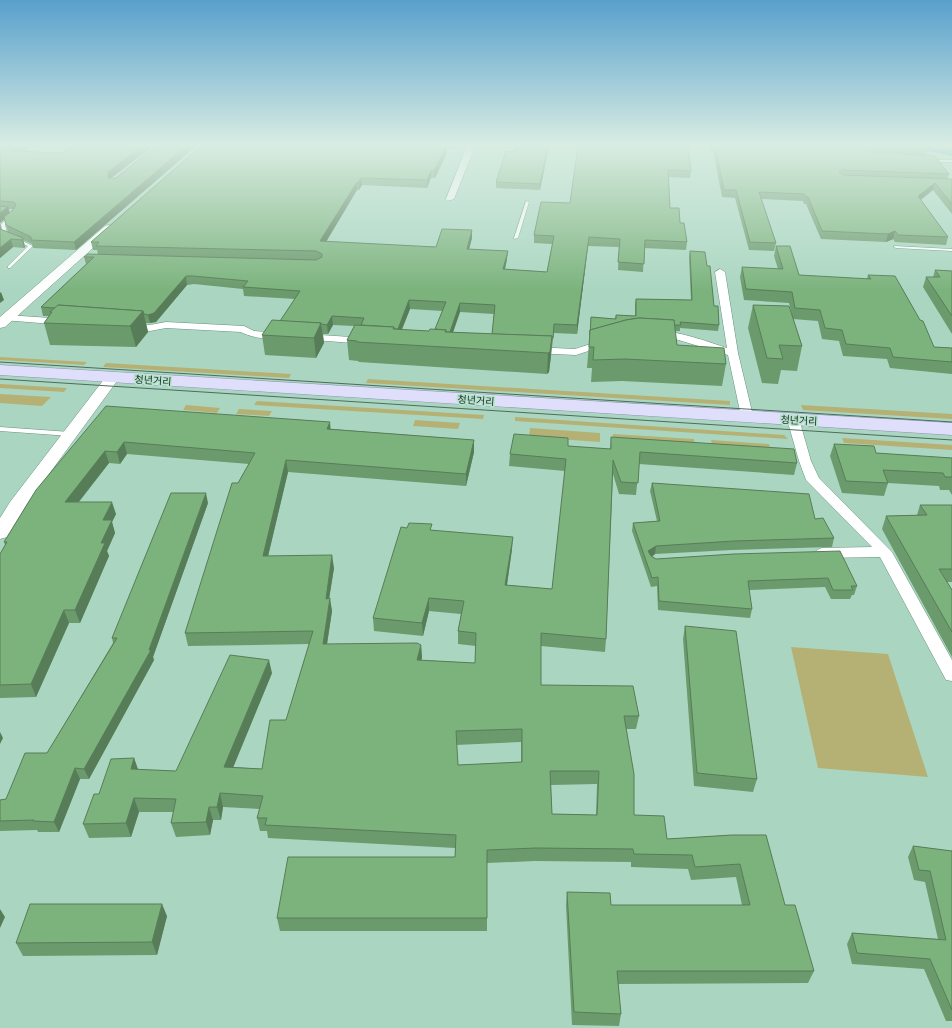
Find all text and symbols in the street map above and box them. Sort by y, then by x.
street label: 청년거리 [134,372,172,388]
street label: 청년거리 [457,392,495,408]
street label: 청년거리 [780,412,818,428]

